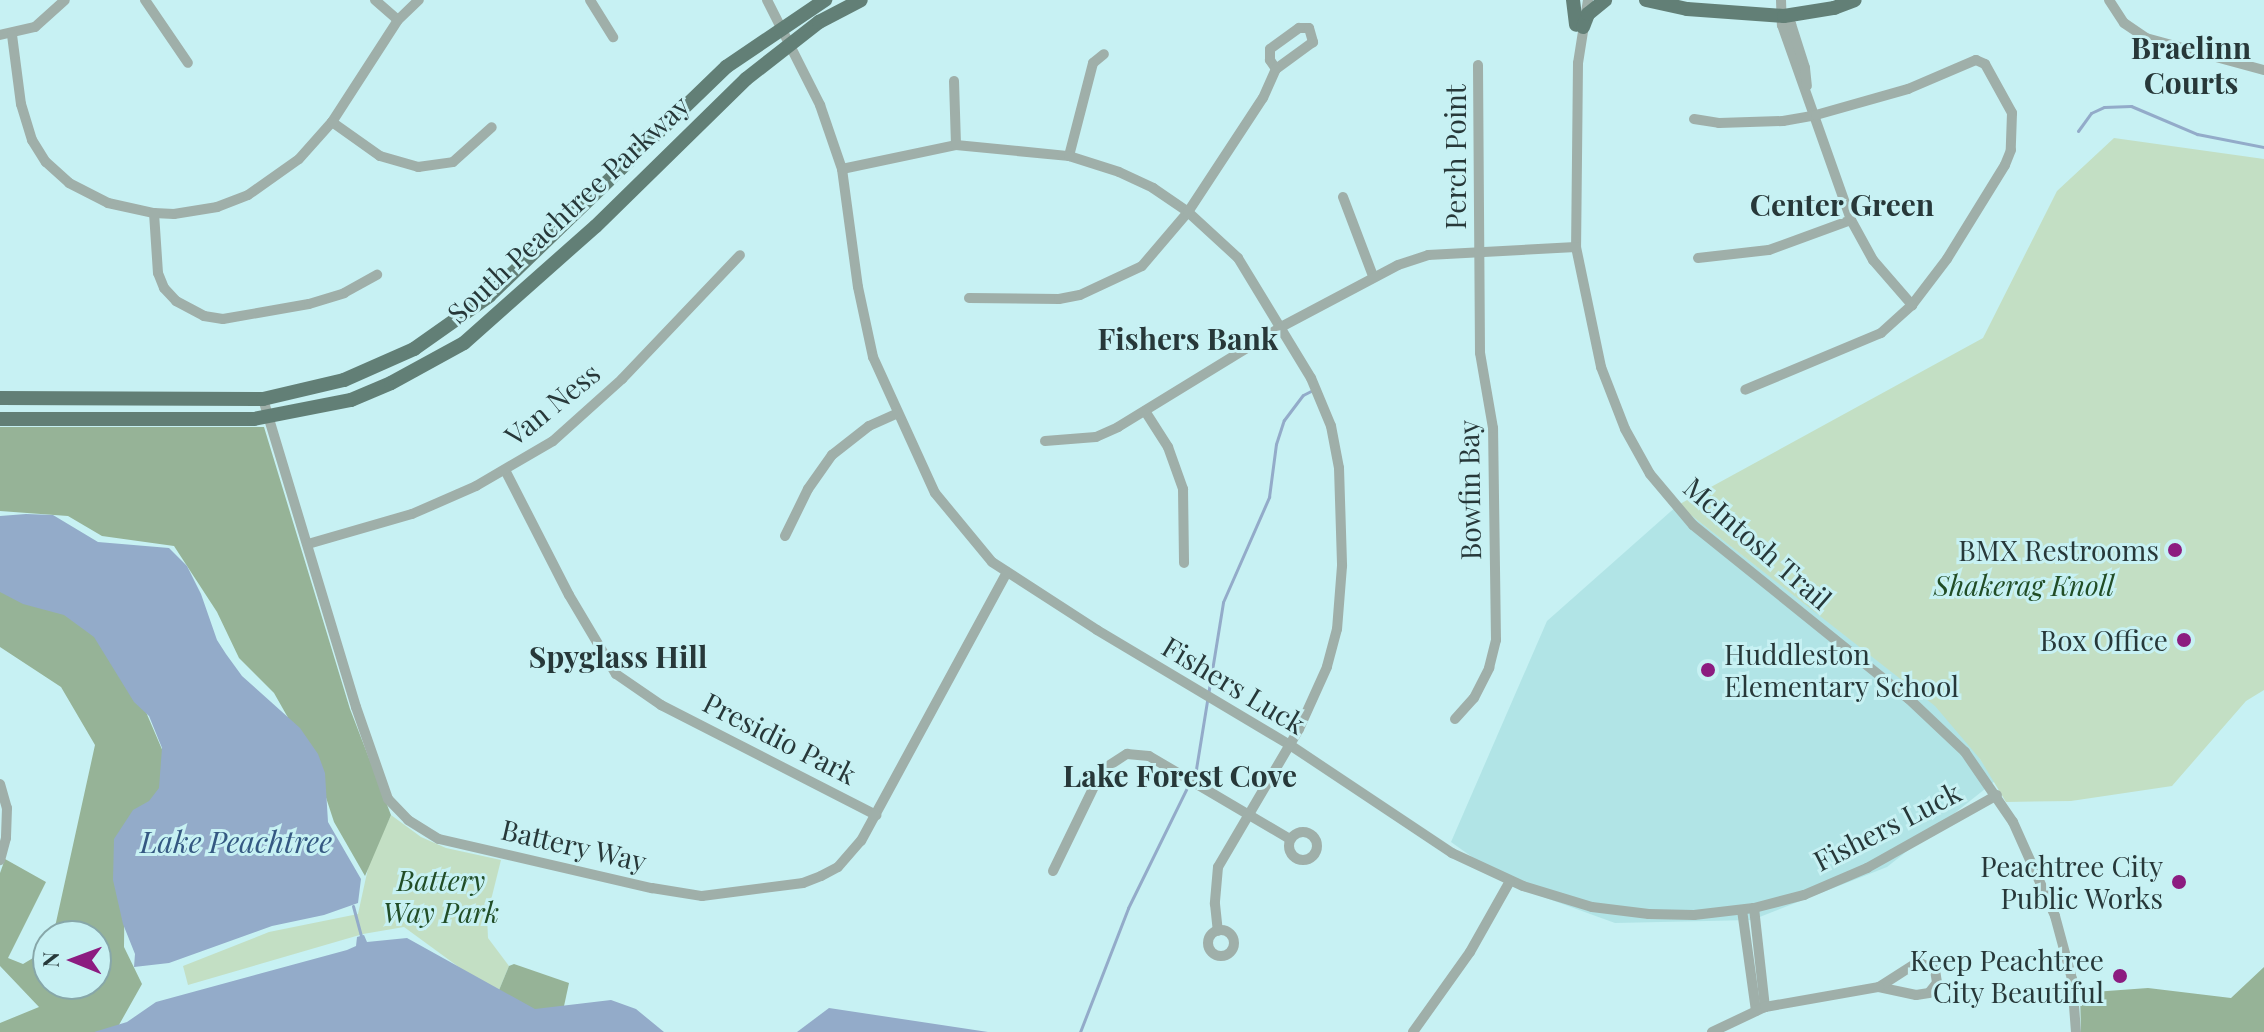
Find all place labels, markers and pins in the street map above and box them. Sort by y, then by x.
place label: BMX Restrooms [1958,533,2159,567]
marker: BMX Restrooms [2166,541,2184,559]
place label: Box Office [2040,623,2168,657]
marker: Box Office [2175,631,2193,649]
place label: Huddleston Elementary School [1724,637,1960,703]
marker: Huddleston Elementary School [1699,661,1717,679]
place label: Peachtree City Public Works [1980,849,2163,915]
marker: Peachtree City Public Works [2170,873,2188,891]
place label: Keep Peachtree City Beautiful [1910,943,2104,1009]
marker: Keep Peachtree City Beautiful [2111,967,2129,985]

